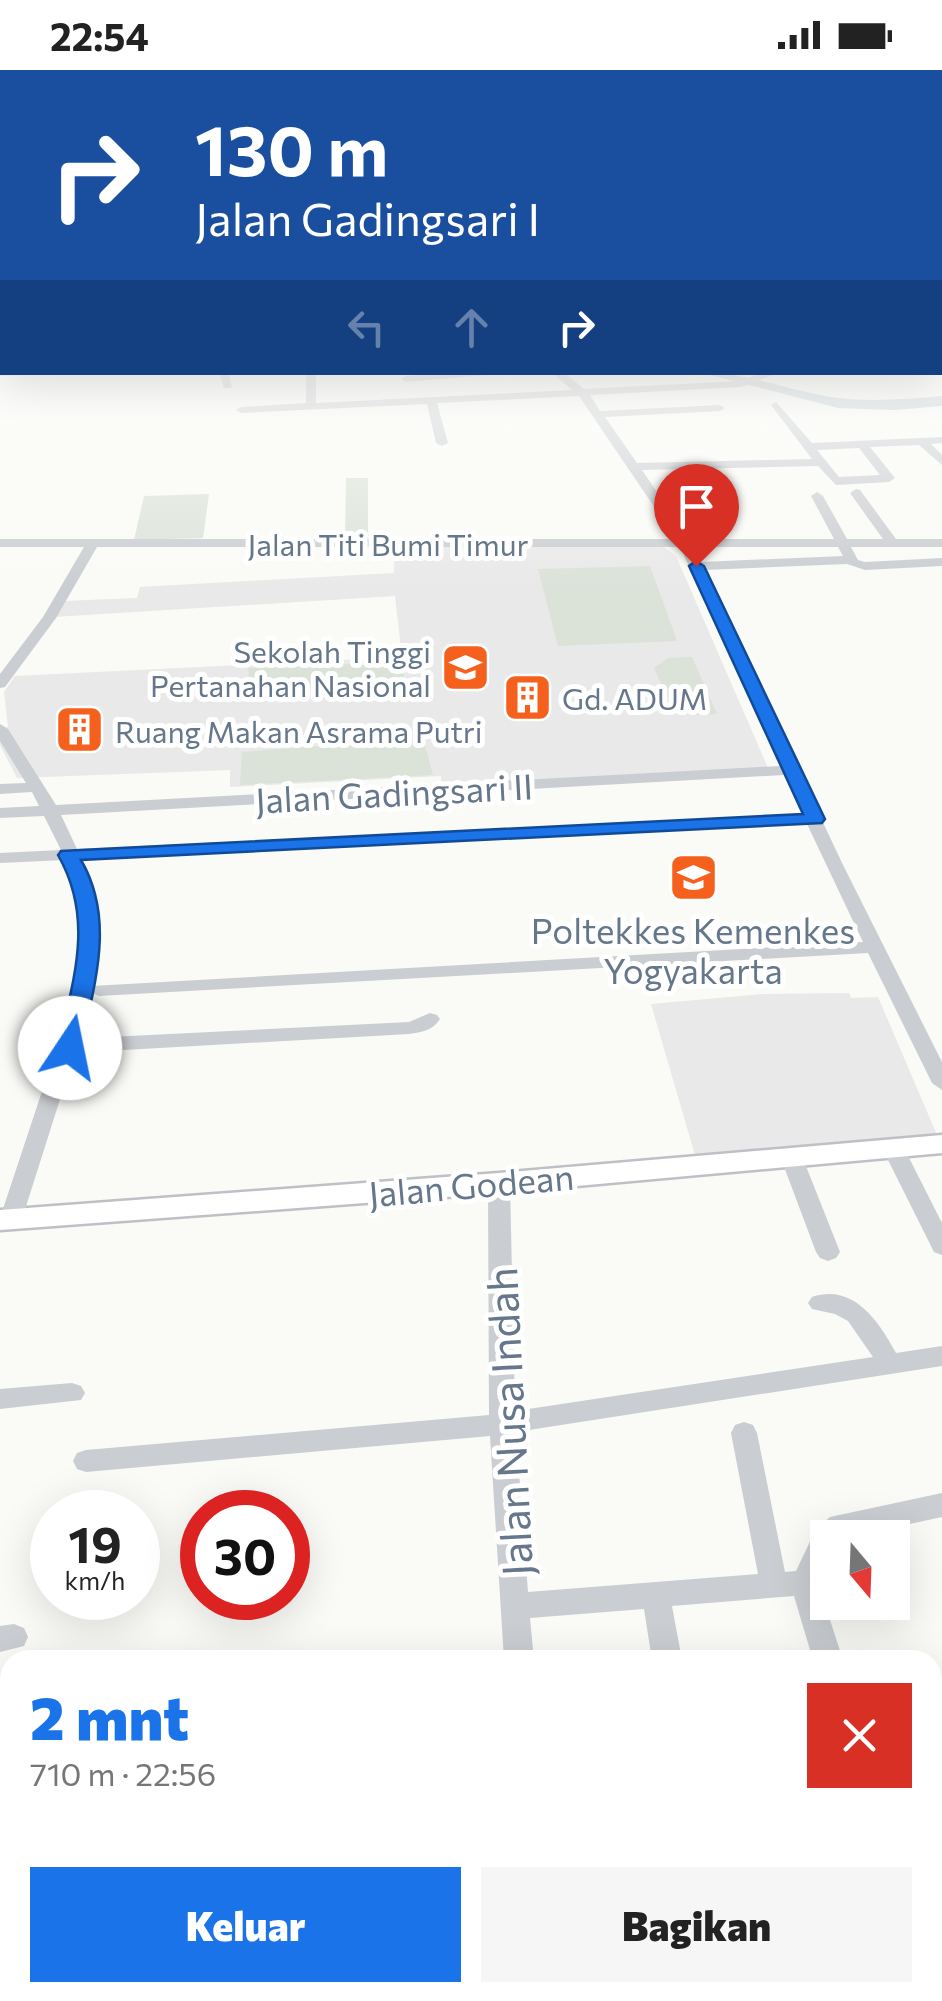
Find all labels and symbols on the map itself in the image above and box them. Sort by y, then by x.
pin [654,464,739,567]
street label: Jalan Titi Bumi Timur [248,525,528,562]
place label: Sekolah Tinggi Pertanahan Nasional [150,632,431,703]
school or university icon: Sekolah Tinggi Pertanahan Nasional [440,641,492,693]
building icon: Gd. ADUM [501,671,553,723]
place label: Gd. ADUM [562,679,707,716]
building icon: Ruang Makan Asrama Putri [54,704,106,756]
place label: Ruang Makan Asrama Putri [115,712,483,749]
street label: Jalan Gadingsari II [254,763,534,821]
school or university icon: Poltekkes Kemenkes Yogyakarta [667,851,719,903]
place label: Poltekkes Kemenkes Yogyakarta [531,908,855,991]
position arrow [18,996,122,1100]
street label: Jalan Godean [366,1154,576,1214]
street label: Jalan Nusa Indah [474,1266,542,1578]
speed limit sign: 30 [180,1490,310,1620]
north arrow [810,1520,910,1620]

